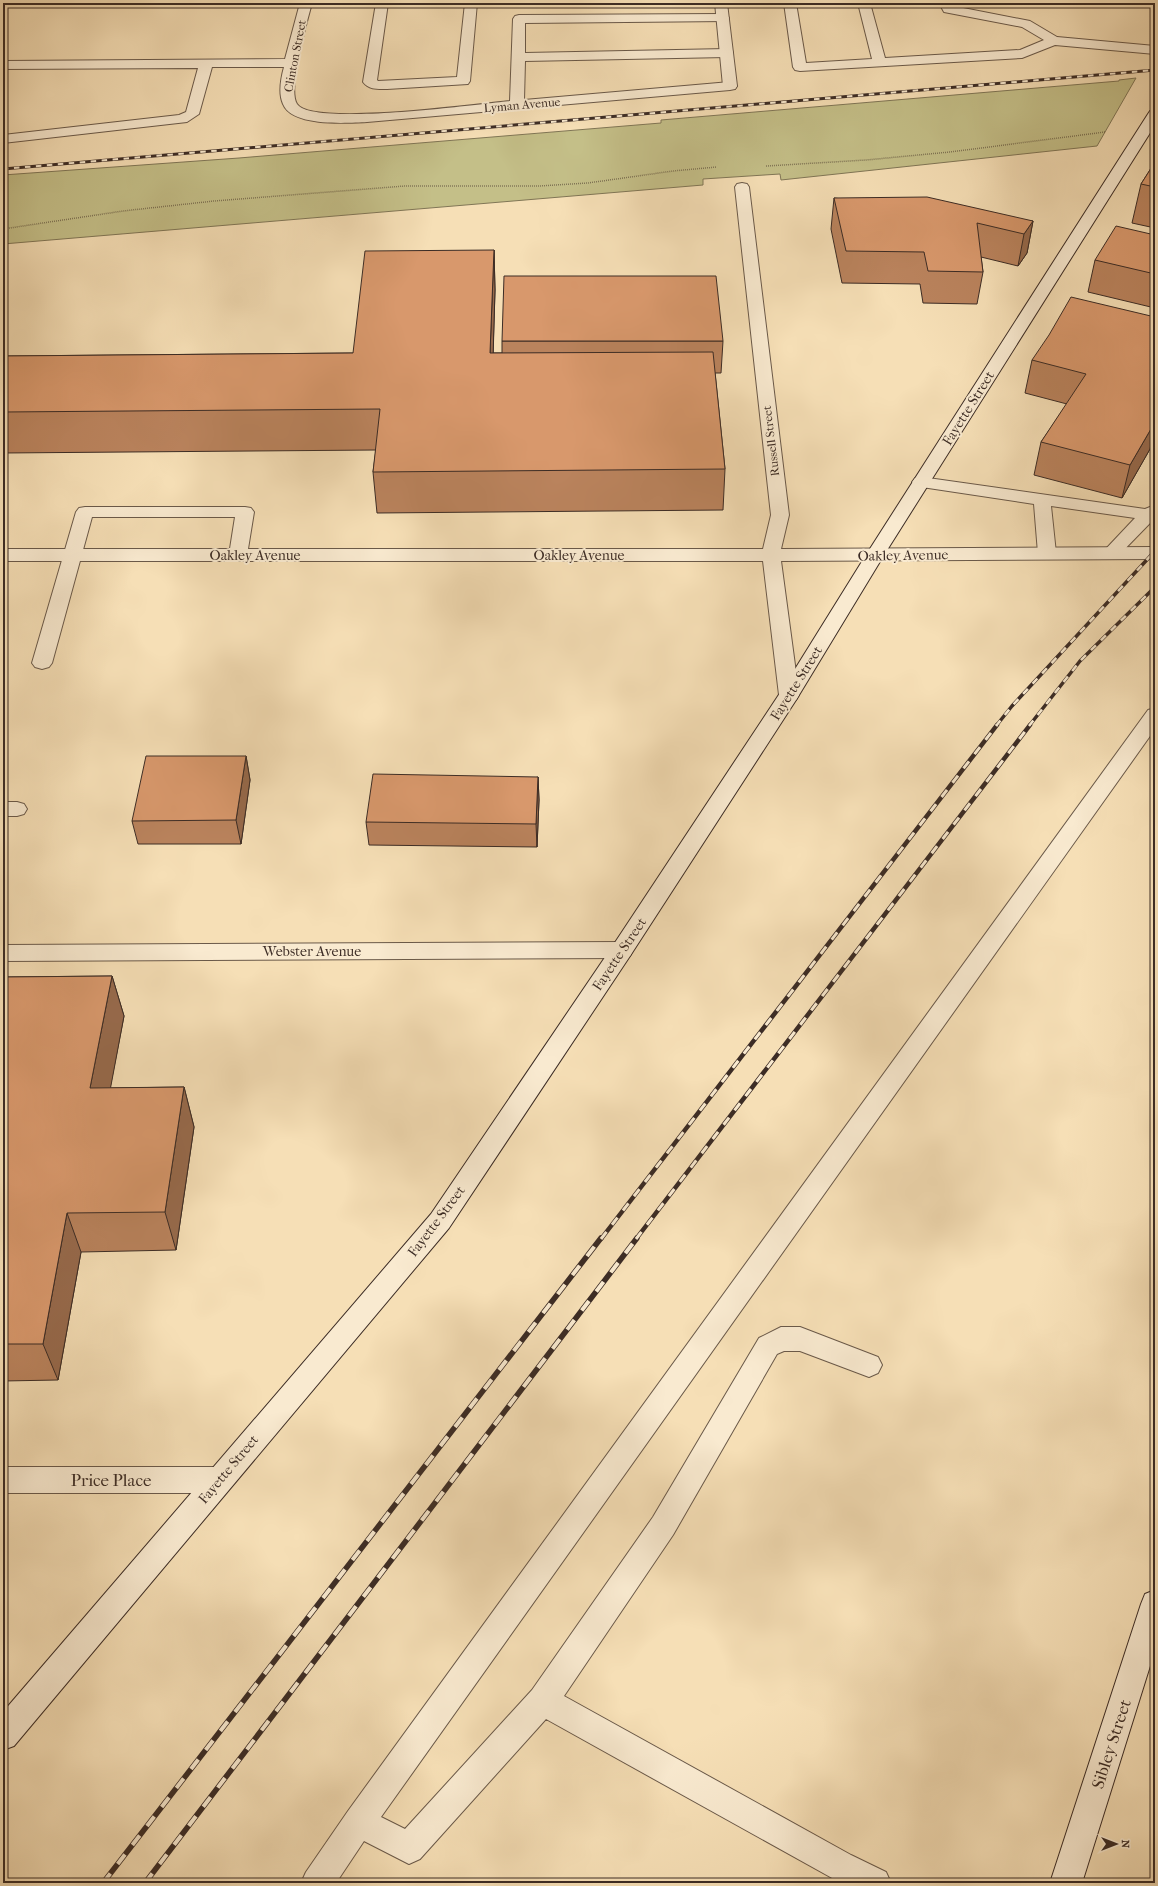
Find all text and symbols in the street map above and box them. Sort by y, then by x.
street label: Clinton Street [281,18,309,93]
street label: Lyman Avenue [483,95,561,115]
street label: Fayette Street [939,368,998,449]
street label: Russell Street [760,404,782,477]
street label: Oakley Avenue [857,546,949,565]
street label: Oakley Avenue [210,547,301,564]
street label: Oakley Avenue [534,547,625,564]
street label: Fayette Street [767,643,826,724]
street label: Fayette Street [589,914,650,994]
street label: Webster Avenue [262,943,361,960]
street label: Fayette Street [404,1182,469,1260]
street label: Fayette Street [195,1431,262,1507]
street label: Price Place [71,1470,152,1490]
street label: Sibley Street [1087,1697,1135,1791]
north arrow [1096,1824,1136,1864]
text: N [1119,1840,1132,1849]

